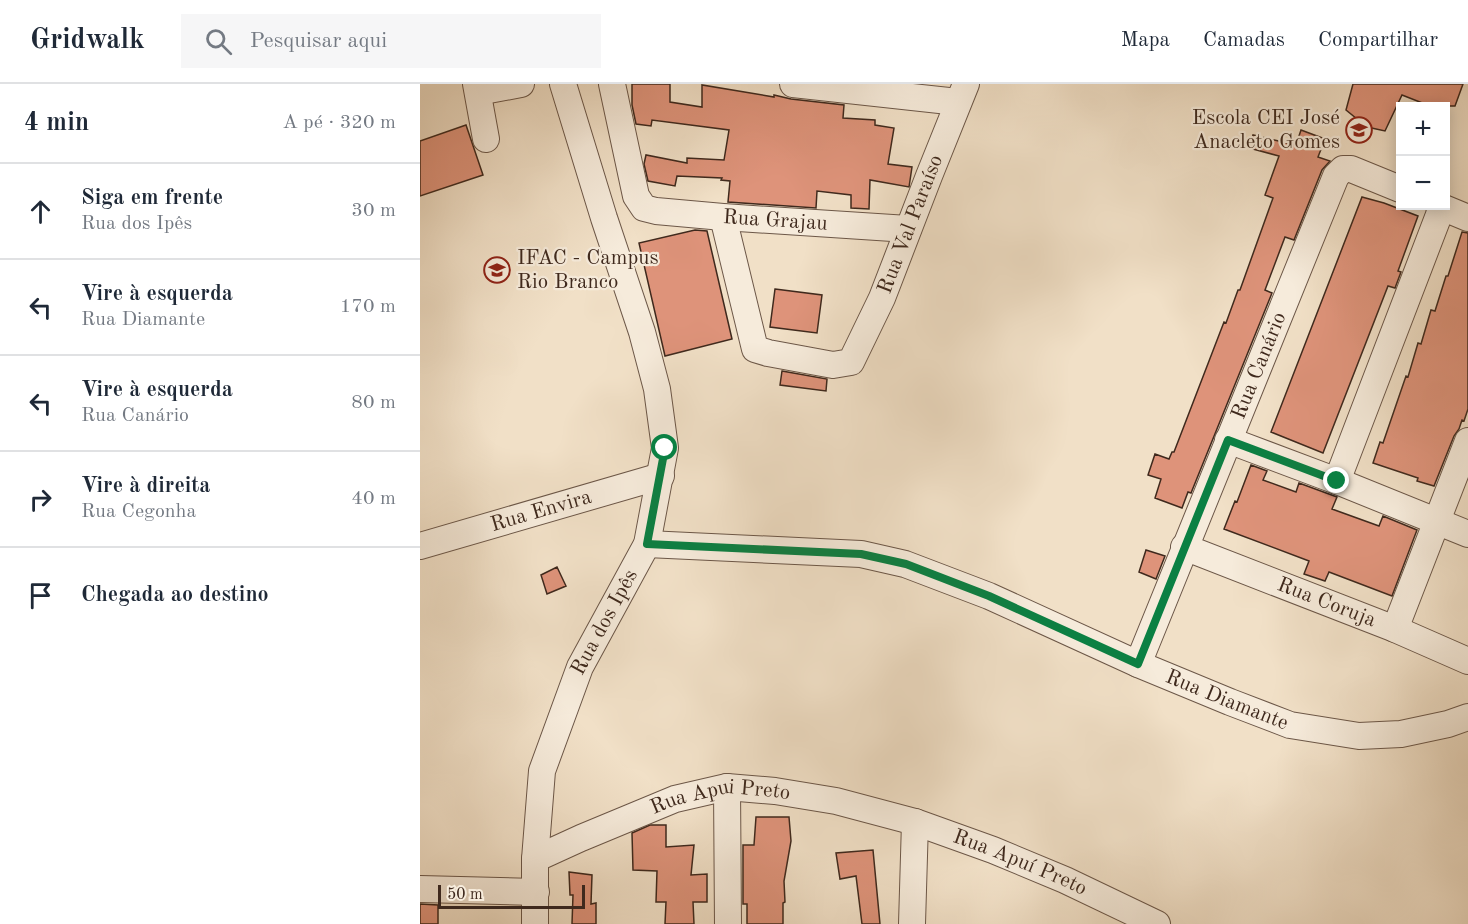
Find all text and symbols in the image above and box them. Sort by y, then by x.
search box [181,14,601,68]
icon: search [202,25,235,58]
text: Gridwalk [30,27,145,55]
text: Pesquisar aqui [250,30,387,52]
text: Mapa [1121,30,1170,51]
text: Camadas [1203,30,1285,51]
text: Compartilhar [1318,30,1438,51]
map controls [1396,102,1450,210]
button: + [1396,102,1450,156]
place label: Escola CEI José Anacleto Gomes [1192,108,1340,153]
text: 4 min [24,110,89,136]
text: A pé · 320 m [282,113,396,133]
school or university icon: Escola CEI José Anacleto Gomes [1344,115,1374,145]
street label: Rua Val Paraíso [874,152,947,297]
button: − [1396,156,1450,210]
text: Siga em frente [81,187,223,209]
icon: ahead [24,195,57,228]
text: 30 m [351,201,396,221]
street label: Rua Grajau [722,207,828,234]
text: Rua dos Ipês [81,214,192,234]
place label: IFAC - Campus Rio Branco [517,248,659,293]
school or university icon: IFAC - Campus Rio Branco [482,255,512,285]
text: Vire à esquerda [81,283,233,305]
icon: left [24,291,57,324]
text: 170 m [340,297,396,317]
street label: Rua Canário [1228,309,1290,422]
text: Rua Diamante [81,310,205,330]
text: Vire à esquerda [81,379,233,401]
icon: left [24,387,57,420]
text: 80 m [351,393,396,413]
text: Rua Canário [81,406,189,426]
route start [651,434,677,460]
route end [1323,467,1349,493]
text: Vire à direita [81,475,211,497]
icon: right [24,483,57,516]
street label: Rua Envira [488,486,594,535]
text: 40 m [351,489,396,509]
text: Rua Cegonha [81,502,196,522]
street label: Rua dos Ipês [567,566,642,679]
street label: Rua Coruja [1274,574,1379,631]
icon: arrive [24,579,57,612]
text: Chegada ao destino [81,584,269,606]
street label: Rua Diamante [1162,666,1291,734]
street label: Rua Apui Preto [647,776,792,819]
street label: Rua Apuí Preto [950,826,1090,899]
scale bar [438,882,585,910]
text: 50 m [447,887,483,903]

